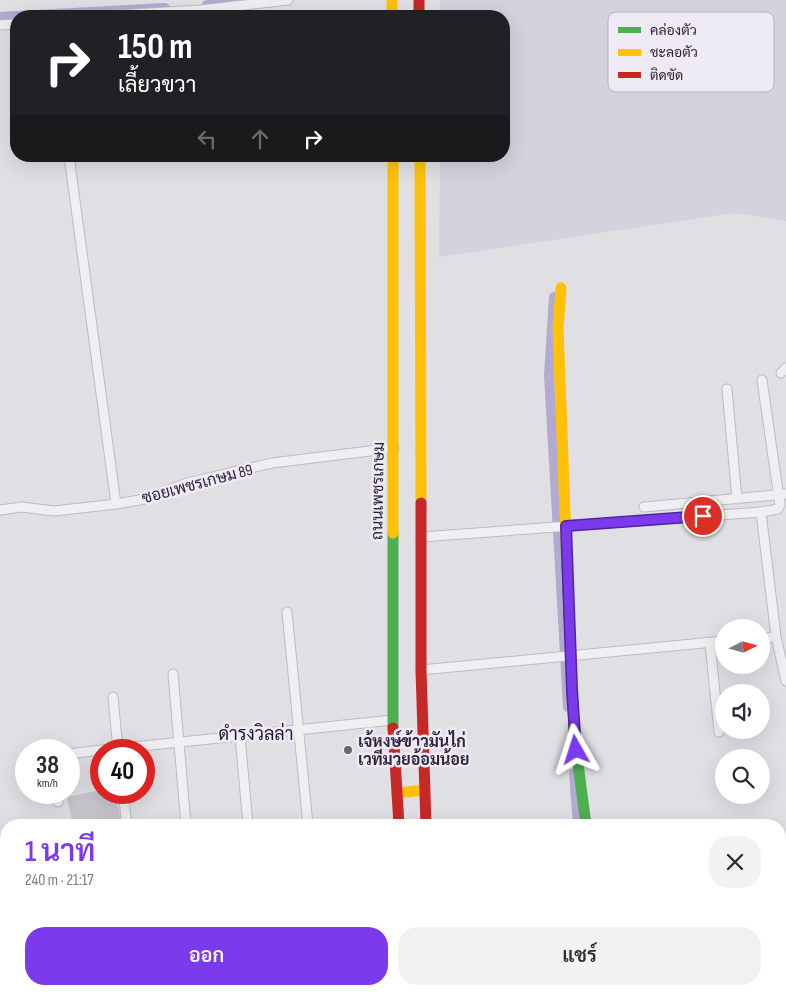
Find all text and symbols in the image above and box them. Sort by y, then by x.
legend [608,12,774,92]
text: คล่องตัว [650,22,697,39]
text: 150 m [118,26,192,69]
icon: right [35,30,100,95]
text: ชะลอตัว [650,44,698,61]
text: ติดขัด [650,67,683,84]
text: เลี้ยวขวา [118,72,196,99]
icon: left [193,125,221,153]
icon: ahead [246,125,274,153]
icon: right [299,125,327,153]
street label: ถนนเพชรเกษม [368,442,389,540]
street label: ซอยเพชรเกษม 89 [140,461,255,508]
pin [682,495,724,537]
icon: arrive [689,502,717,530]
north arrow [715,619,770,674]
map controls [715,619,770,804]
button: sound [715,684,770,739]
district label: ดำรงวิลล่า [218,722,294,745]
position arrow [549,723,601,775]
place label: เจ้หงษ์ข้าวมันไก่ เวทีมวยอ้อมน้อย [358,730,469,770]
speed limit sign: 40 [90,739,155,804]
marker: เจ้หงษ์ข้าวมันไก่ เวทีมวยอ้อมน้อย [342,744,354,756]
button: search [715,749,770,804]
text: 38 [36,750,59,781]
text: km/h [37,776,58,791]
text: 1 นาที [25,834,96,870]
button: close [709,836,761,888]
text: 240 m · 21:17 [25,871,94,890]
button: ออก [25,927,388,985]
button: แชร์ [398,927,761,985]

